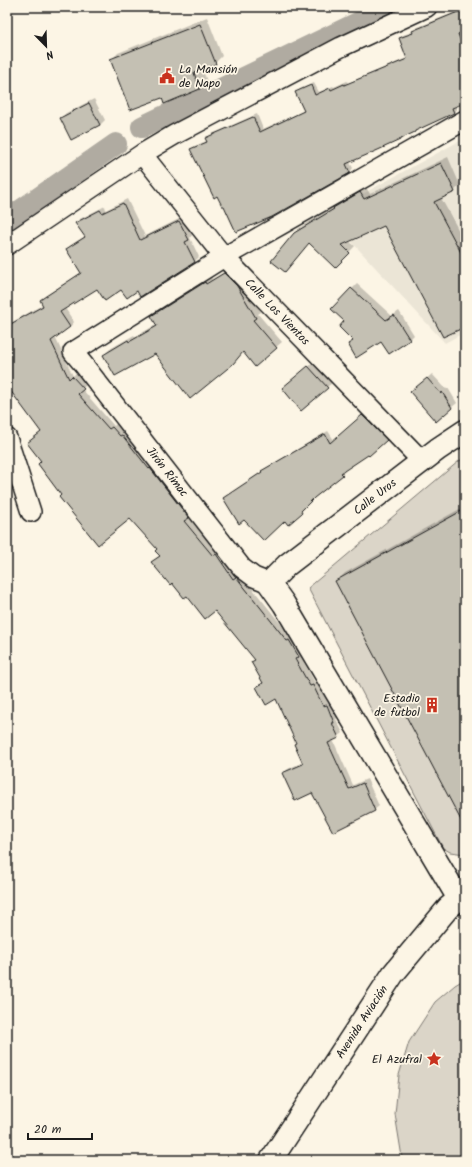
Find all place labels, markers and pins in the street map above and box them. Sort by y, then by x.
place label: La Mansión de Napo [179,60,237,93]
public building icon: La Mansión de Napo [158,67,176,85]
place label: Estadio de futbol [374,689,420,722]
building icon: Estadio de futbol [423,696,441,714]
place label: El Azufral [372,1050,422,1069]
place icon: El Azufral [425,1050,443,1068]

